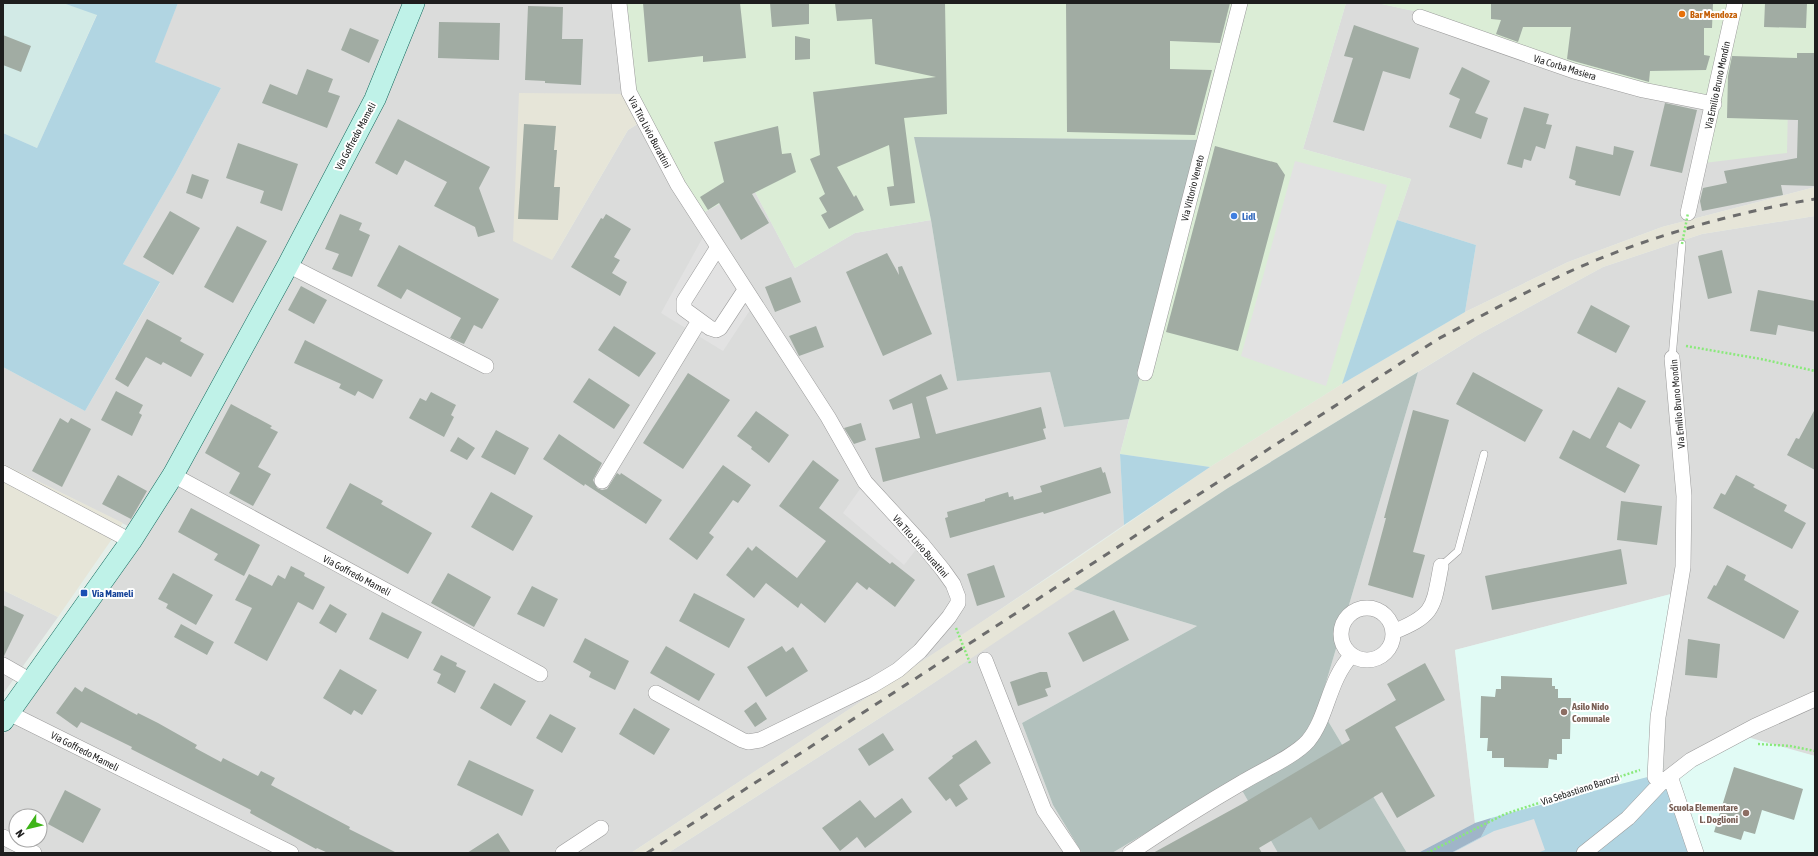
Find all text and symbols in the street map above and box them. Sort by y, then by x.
marker: Bar Mendoza [1677,9,1687,19]
place label: Bar Mendoza [1690,9,1738,20]
street label: Via Emilio Bruno Mondin [1703,40,1732,130]
street label: Via Corba Masiera [1532,53,1598,82]
street label: Via Tito Livio Burattini [626,95,673,170]
street label: Via Goffredo Mameli [333,101,378,172]
street label: Via Vittorio Veneto [1179,153,1206,223]
marker: Lidl [1229,211,1239,221]
place label: Lidl [1242,211,1256,222]
street label: Via Emilio Bruno Mondin [1668,359,1687,449]
street label: Via Tito Livio Burattini [890,513,951,580]
street label: Via Goffredo Mameli [321,553,392,598]
marker: Via Mameli [79,588,89,598]
place label: Via Mameli [91,588,133,599]
place label: Asilo Nido Comunale [1571,701,1610,724]
marker: Asilo Nido Comunale [1559,707,1569,717]
street label: Via Goffredo Mameli [49,730,121,773]
street label: Via Sebastiano Barozzi [1539,772,1621,807]
place label: Scuola Elementare L. Doglioni [1669,802,1738,825]
north arrow [8,808,48,848]
marker: Scuola Elementare L. Doglioni [1741,808,1751,818]
text: N [13,828,27,840]

